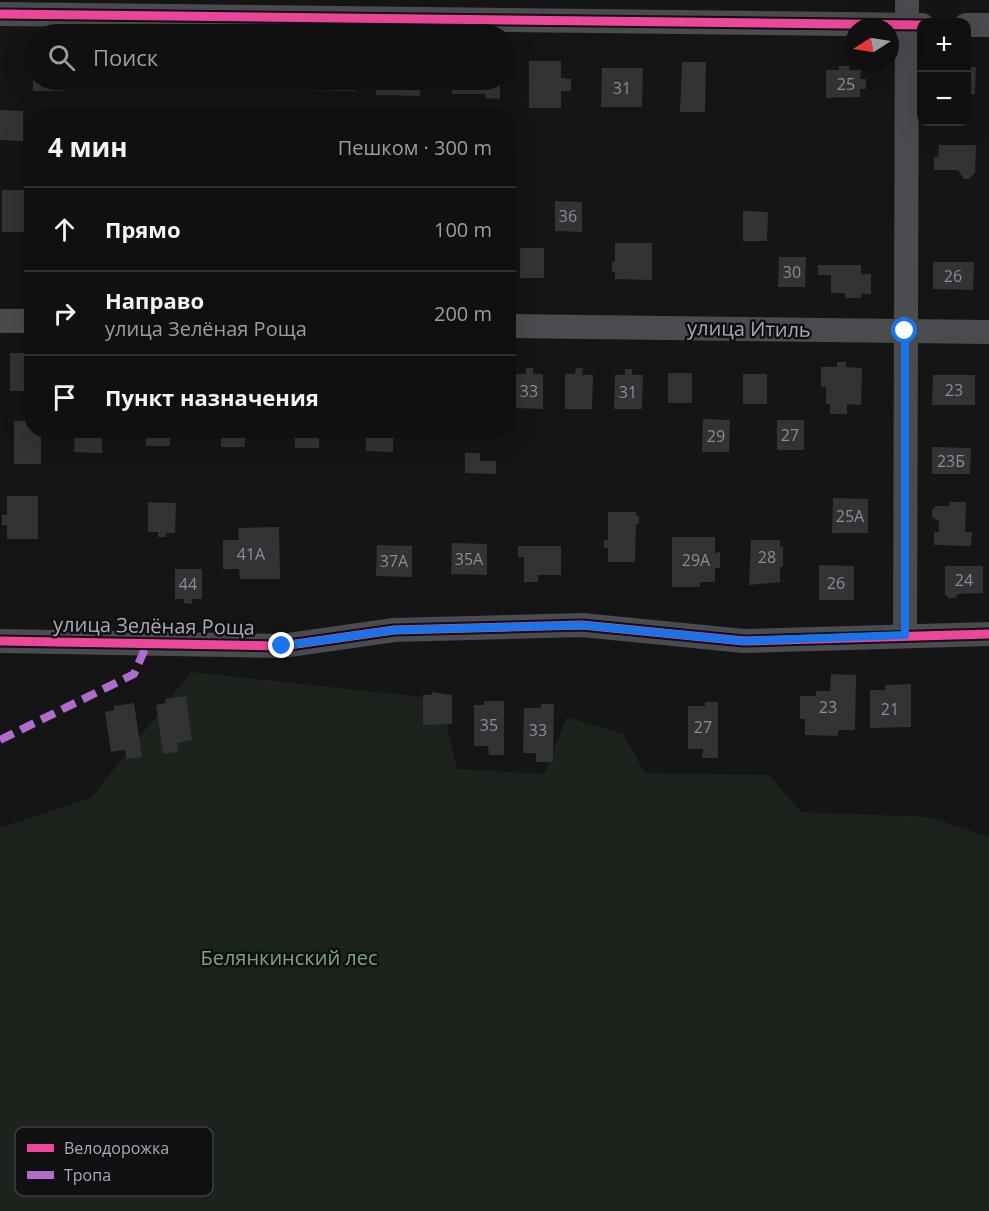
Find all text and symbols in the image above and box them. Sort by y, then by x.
north arrow [845,18,899,72]
map controls [917,18,971,126]
button: + [917,18,971,72]
search box [24,24,516,90]
icon: search [45,41,78,74]
text: Поиск [93,42,158,72]
button: − [917,72,971,126]
house number: 25 [837,73,855,95]
house number: 31 [613,77,631,99]
text: 4 мин [48,129,128,165]
text: Пешком · 300 m [338,134,492,161]
house number: 36 [559,205,577,227]
icon: ahead [48,213,81,246]
text: Прямо [105,214,181,244]
text: 100 m [434,216,492,243]
house number: 30 [783,261,801,283]
house number: 26 [944,265,962,287]
text: Направо [105,285,204,315]
icon: right [48,297,81,330]
text: 200 m [434,300,492,327]
street label: улица Итиль [687,314,811,343]
text: улица Зелёная Роща [105,315,307,342]
route start [891,317,917,343]
house number: 23 [945,379,963,401]
house number: 33 [520,380,538,402]
icon: arrive [48,381,81,414]
house number: 31 [619,381,637,403]
text: Пункт назначения [105,382,319,412]
house number: 27 [781,424,799,446]
house number: 29 [707,425,725,447]
house number: 23Б [937,450,965,472]
house number: 25А [836,505,865,527]
house number: 41А [237,543,266,565]
house number: 28 [758,546,776,568]
house number: 35А [455,548,484,570]
house number: 29А [682,549,711,571]
house number: 37А [380,550,409,572]
house number: 24 [955,569,973,591]
house number: 26 [827,572,845,594]
house number: 44 [179,573,197,595]
street label: улица Зелёная Роща [53,610,255,641]
route end [268,632,294,658]
house number: 23 [819,696,837,718]
house number: 21 [881,698,899,720]
house number: 35 [480,714,498,736]
house number: 27 [694,716,712,738]
house number: 33 [529,719,547,741]
park label: Белянкинский лес [200,944,378,971]
legend [15,1127,213,1196]
text: Велодорожка [64,1137,169,1159]
text: Тропа [64,1164,111,1186]

